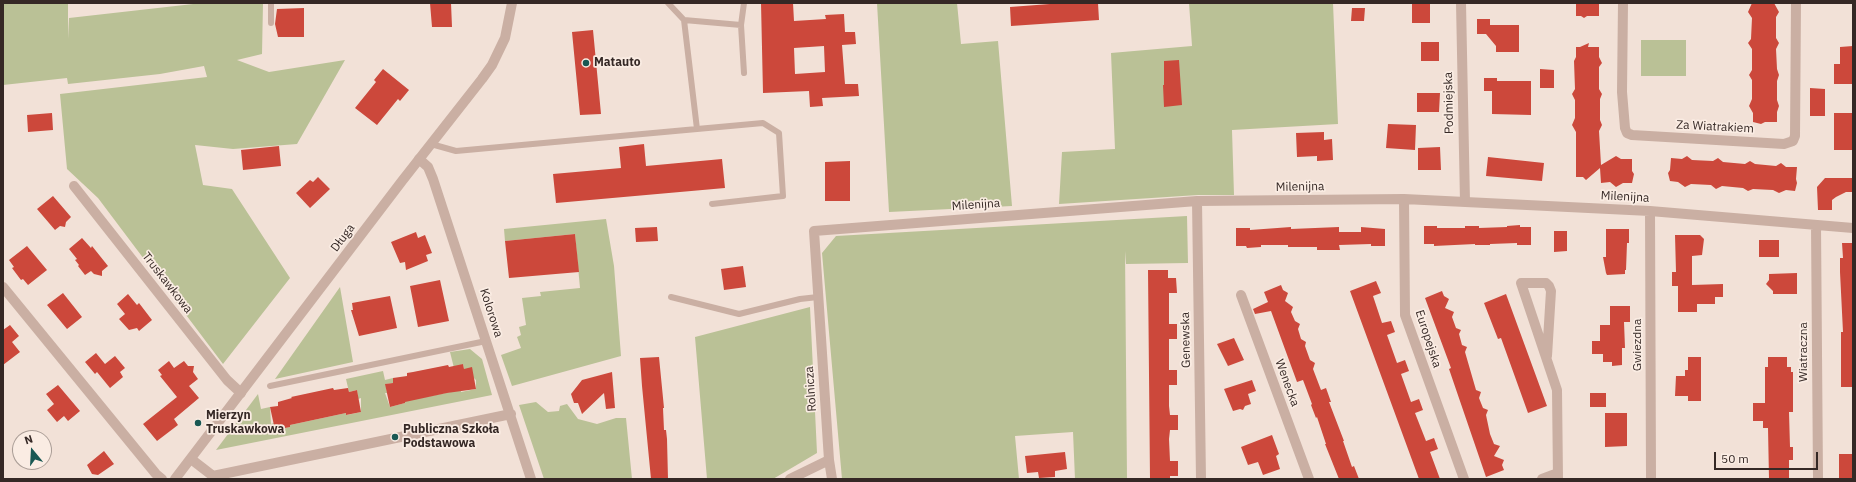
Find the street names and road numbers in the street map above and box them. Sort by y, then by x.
street label: Podmiejska [1441,72,1457,134]
street label: Za Wiatrakiem [1676,118,1754,136]
street label: Milenijna [1276,179,1324,195]
street label: Milenijna [1600,189,1650,205]
street label: Milenijna [951,196,1001,214]
street label: Długa [328,221,358,255]
street label: Truskawkowa [139,250,195,316]
street label: Kolorowa [476,287,506,339]
street label: Europejska [1412,308,1444,370]
street label: Genewska [1178,312,1194,368]
street label: Gwiezdna [1631,319,1645,371]
street label: Wiatraczna [1797,322,1811,382]
street label: Wenecka [1272,357,1302,409]
street label: Rolnicza [802,366,820,412]

